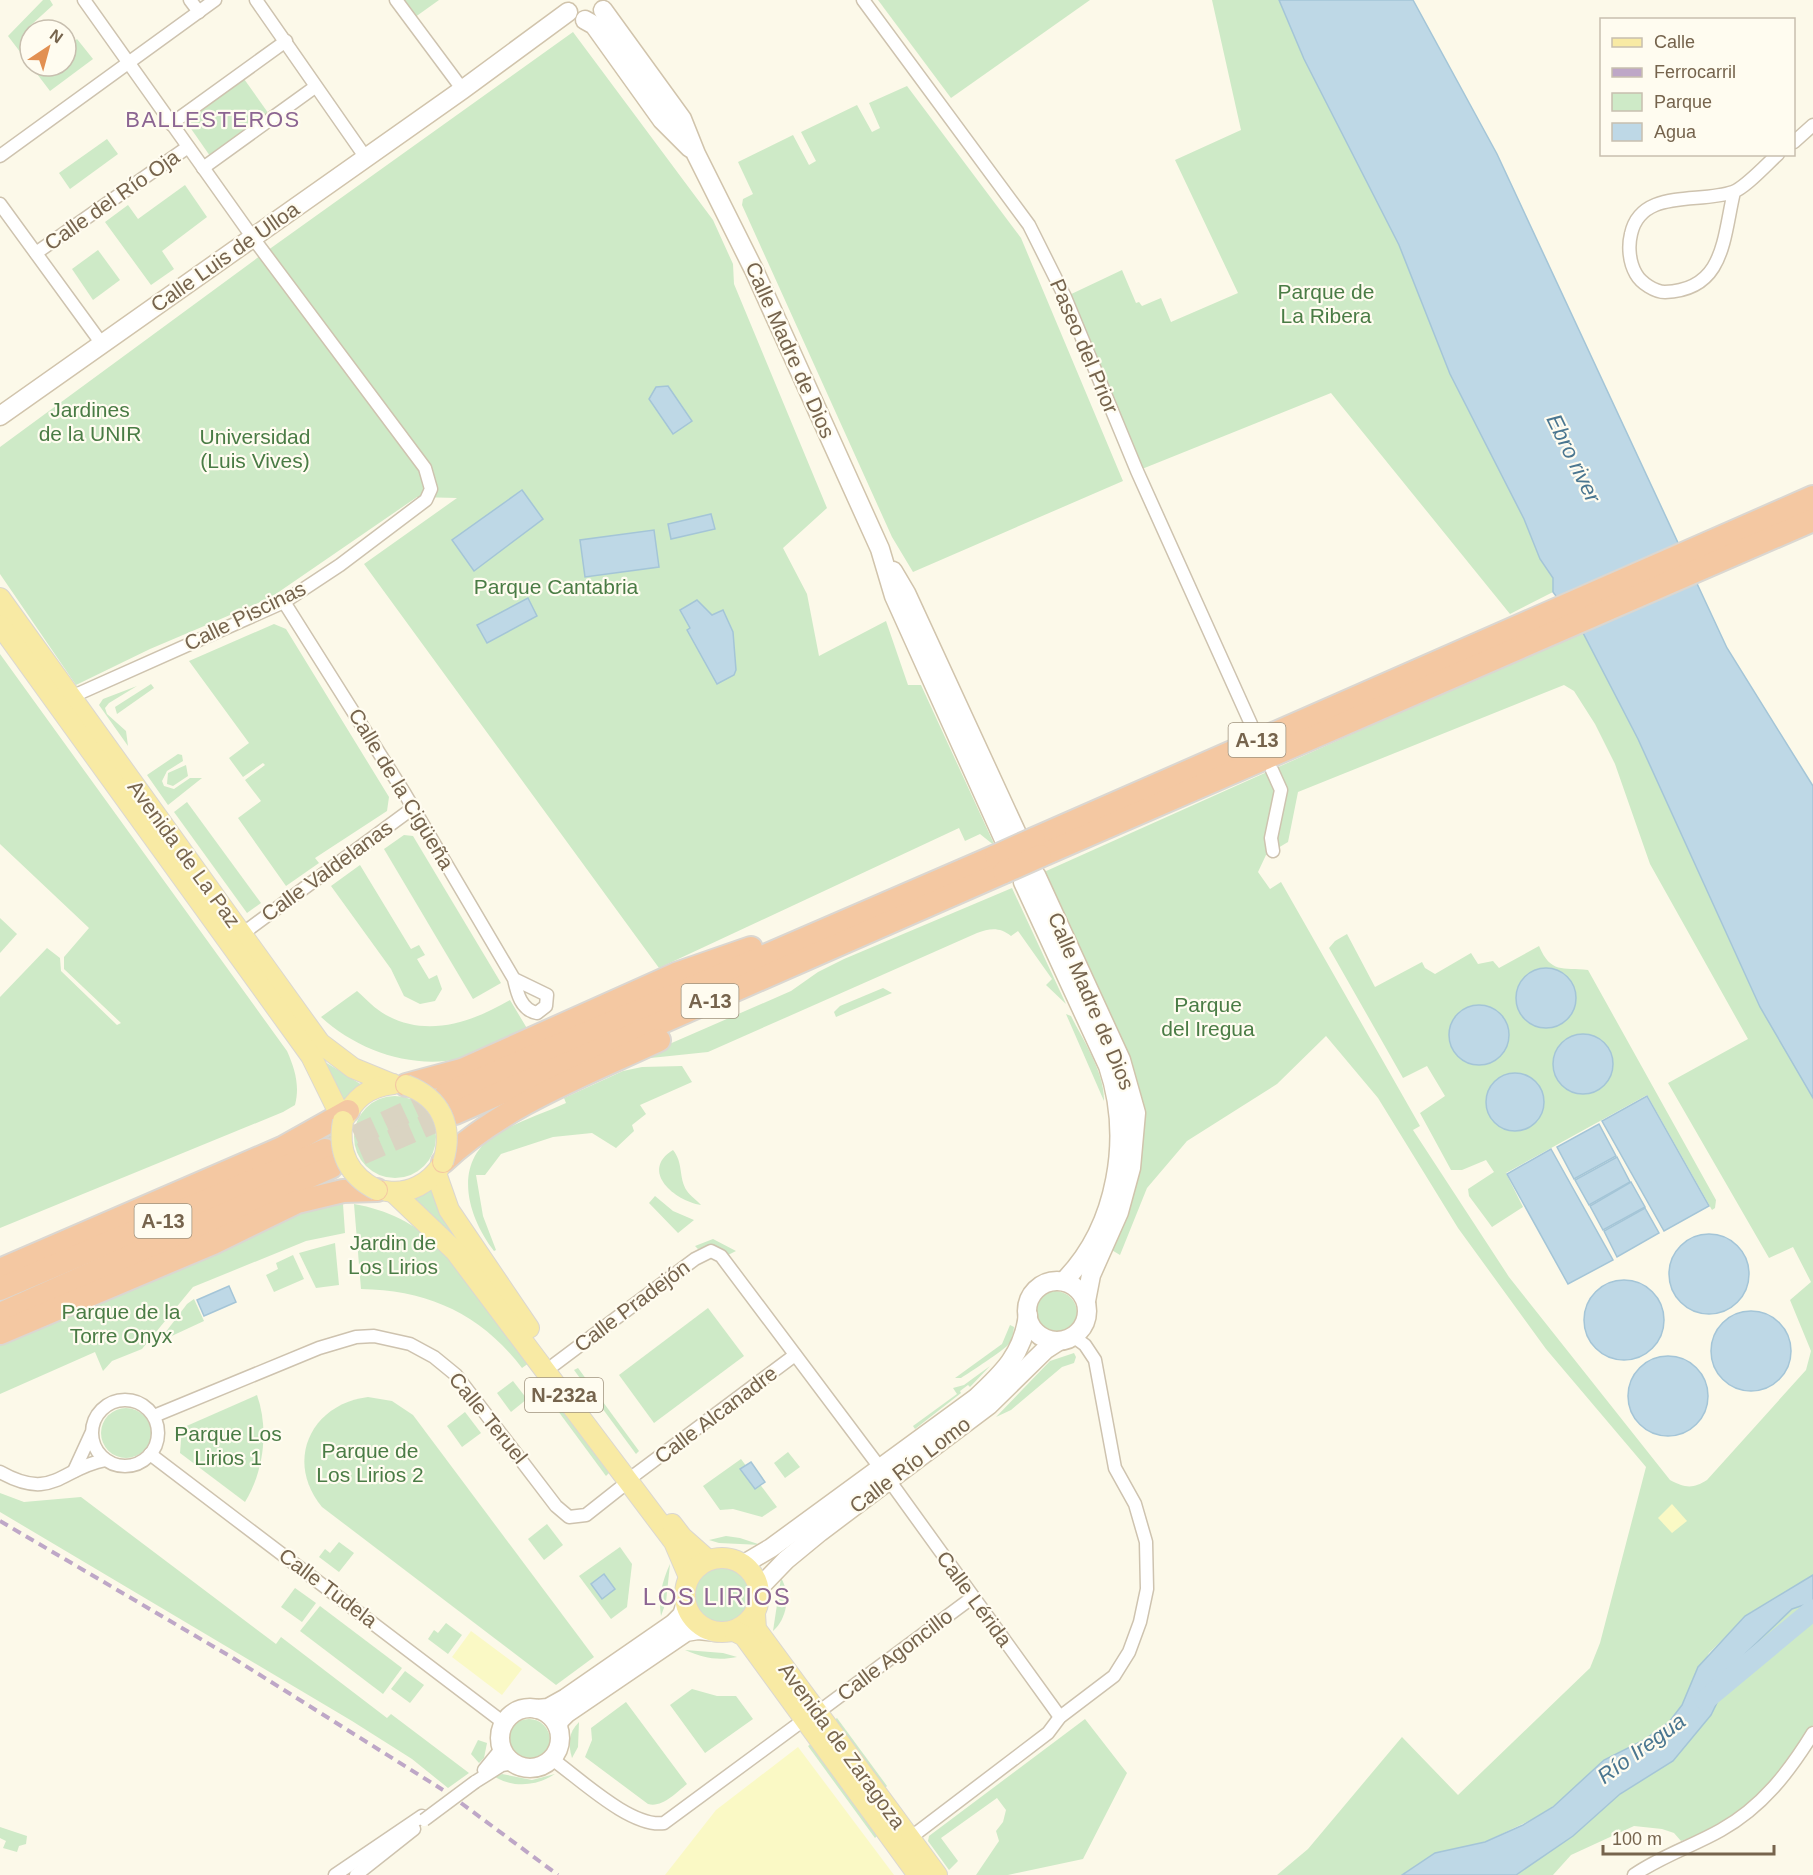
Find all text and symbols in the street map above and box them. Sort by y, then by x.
north arrow [18,18,78,78]
legend [1600,18,1795,156]
text: N [47,26,66,47]
text: Calle [1654,32,1695,52]
text: Ferrocarril [1654,62,1736,82]
text: Parque [1654,92,1712,112]
district label: BALLESTEROS [125,107,301,132]
text: Agua [1654,122,1697,142]
street label: Calle del Río Oja [40,144,184,255]
street label: Calle Luis de Ulloa [146,197,303,316]
street label: Calle Madre de Dios [741,258,840,441]
street label: Paseo del Prior [1046,275,1123,416]
park label: Parque de La Ribera [1278,280,1374,327]
park label: Jardines de la UNIR [39,398,141,445]
water label: Ebro river [1541,410,1606,508]
park label: Universidad (Luis Vives) [200,425,310,472]
park label: Parque Cantabria [474,575,639,598]
street label: Calle Piscinas [180,576,309,655]
street label: Calle de la Cigüeña [344,704,459,873]
road number: A-13 [1228,723,1286,757]
street label: Avenida de La Paz [123,776,245,932]
street label: Calle Valdelanas [257,815,397,926]
street label: Calle Madre de Dios [1044,909,1139,1093]
road number: A-13 [682,984,738,1018]
park label: Parque del Iregua [1161,993,1255,1040]
road number: A-13 [134,1204,192,1238]
park label: Jardin de Los Lirios [348,1231,438,1278]
street label: Calle Pradejón [570,1255,694,1356]
park label: Parque de la Torre Onyx [61,1300,181,1347]
street label: Calle Alcanadre [650,1361,781,1468]
street label: Calle Teruel [445,1368,532,1468]
road number: N-232a [525,1378,603,1412]
street label: Calle Río Lomo [845,1412,974,1517]
park label: Parque Los Lirios 1 [174,1422,282,1469]
park label: Parque de Los Lirios 2 [316,1439,424,1486]
street label: Calle Tudela [275,1543,382,1632]
street label: Calle Lérida [932,1547,1017,1651]
district label: LOS LIRIOS [643,1583,791,1610]
street label: Calle Agoncillo [833,1604,957,1705]
street label: Avenida de Zaragoza [775,1658,910,1833]
water label: Río Iregua [1592,1708,1690,1789]
scale bar [1603,1818,1774,1856]
text: 100 m [1612,1829,1662,1849]

